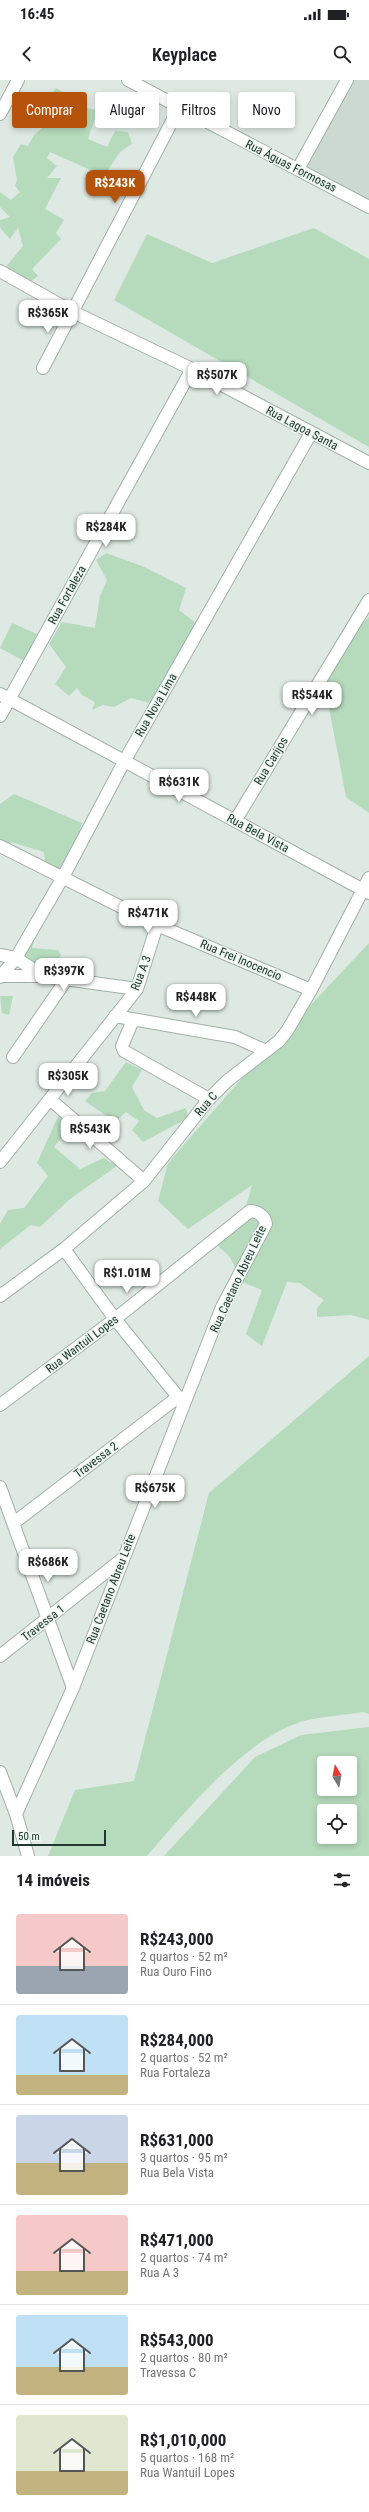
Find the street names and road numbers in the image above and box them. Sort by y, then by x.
street label: Rua Águas Formosas [243,136,339,195]
street label: Rua Lagoa Santa [264,403,341,453]
street label: Rua Fortaleza [45,563,89,627]
street label: Rua Nova Lima [132,671,180,739]
street label: Rua Carijos [251,734,291,788]
street label: Rua Bela Vista [225,811,292,855]
street label: Rua Frei Inocencio [198,937,284,983]
street label: Rua A 3 [128,953,154,992]
street label: Rua C [192,1089,220,1119]
street label: Rua Caetano Abreu Leite [207,1223,269,1335]
street label: Rua Wantuil Lopes [43,1312,121,1376]
street label: Travessa 2 [71,1439,121,1481]
street label: Rua Caetano Abreu Leite [84,1532,139,1646]
street label: Travessa 1 [19,1602,67,1644]

